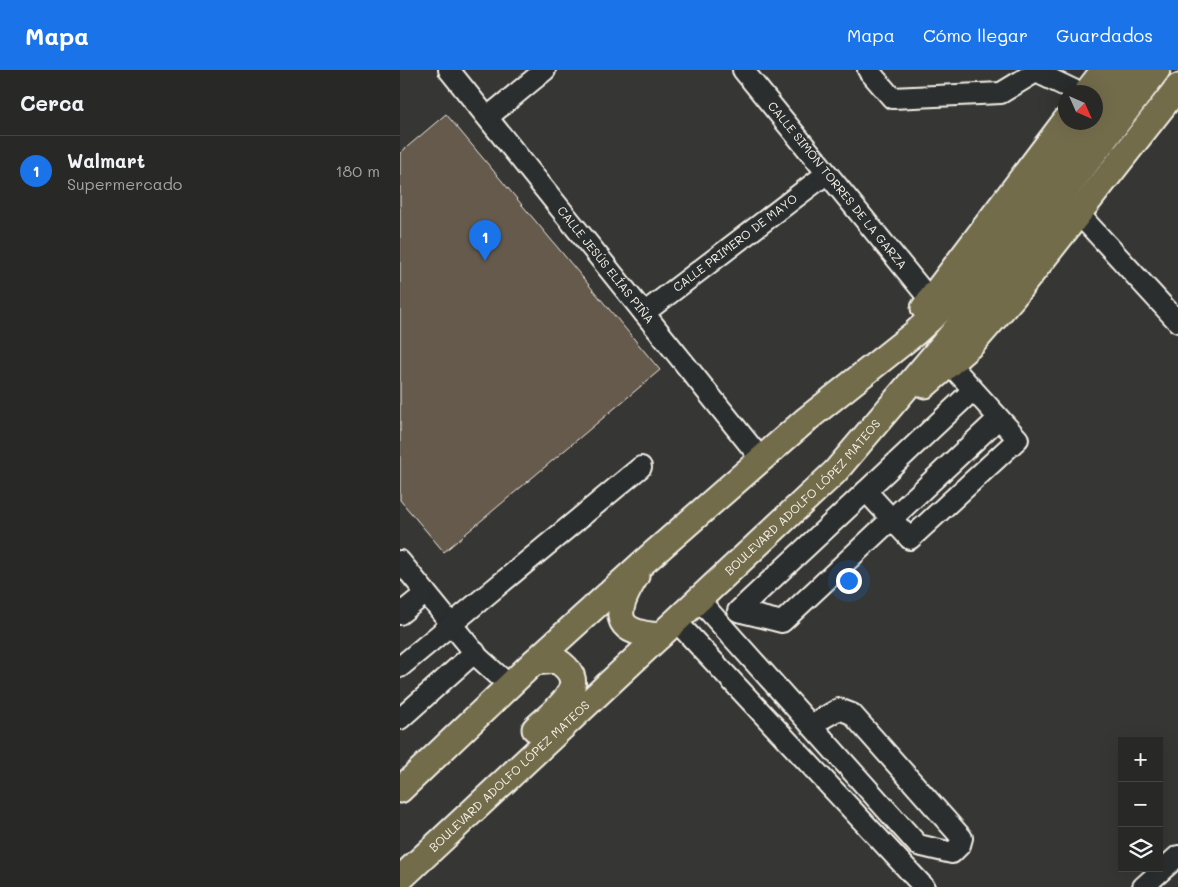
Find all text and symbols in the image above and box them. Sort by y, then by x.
text: Mapa [25,20,89,51]
text: Mapa [847,23,895,47]
text: Cómo llegar [923,23,1028,47]
text: Guardados [1056,23,1153,47]
north arrow [1058,85,1103,130]
text: Cerca [20,89,85,116]
street label: CALLE SIMÓN TORRES DE LA GARZA [765,98,911,272]
text: Walmart [67,148,145,173]
text: 1 [32,160,40,181]
text: 180 m [335,160,380,181]
text: Supermercado [67,173,182,194]
street label: CALLE PRIMERO DE MAYO [669,190,800,295]
street label: CALLE JESÚS ELÍAS PIÑA [554,202,658,326]
pin: 1 [469,220,501,261]
street label: BOULEVARD ADOLFO LÓPEZ MATEOS [721,415,883,578]
your location [836,568,862,594]
street label: BOULEVARD ADOLFO LÓPEZ MATEOS [425,697,593,855]
map controls [1118,737,1163,872]
button: + [1118,737,1163,782]
button: − [1118,782,1163,827]
button: layers [1118,827,1163,872]

